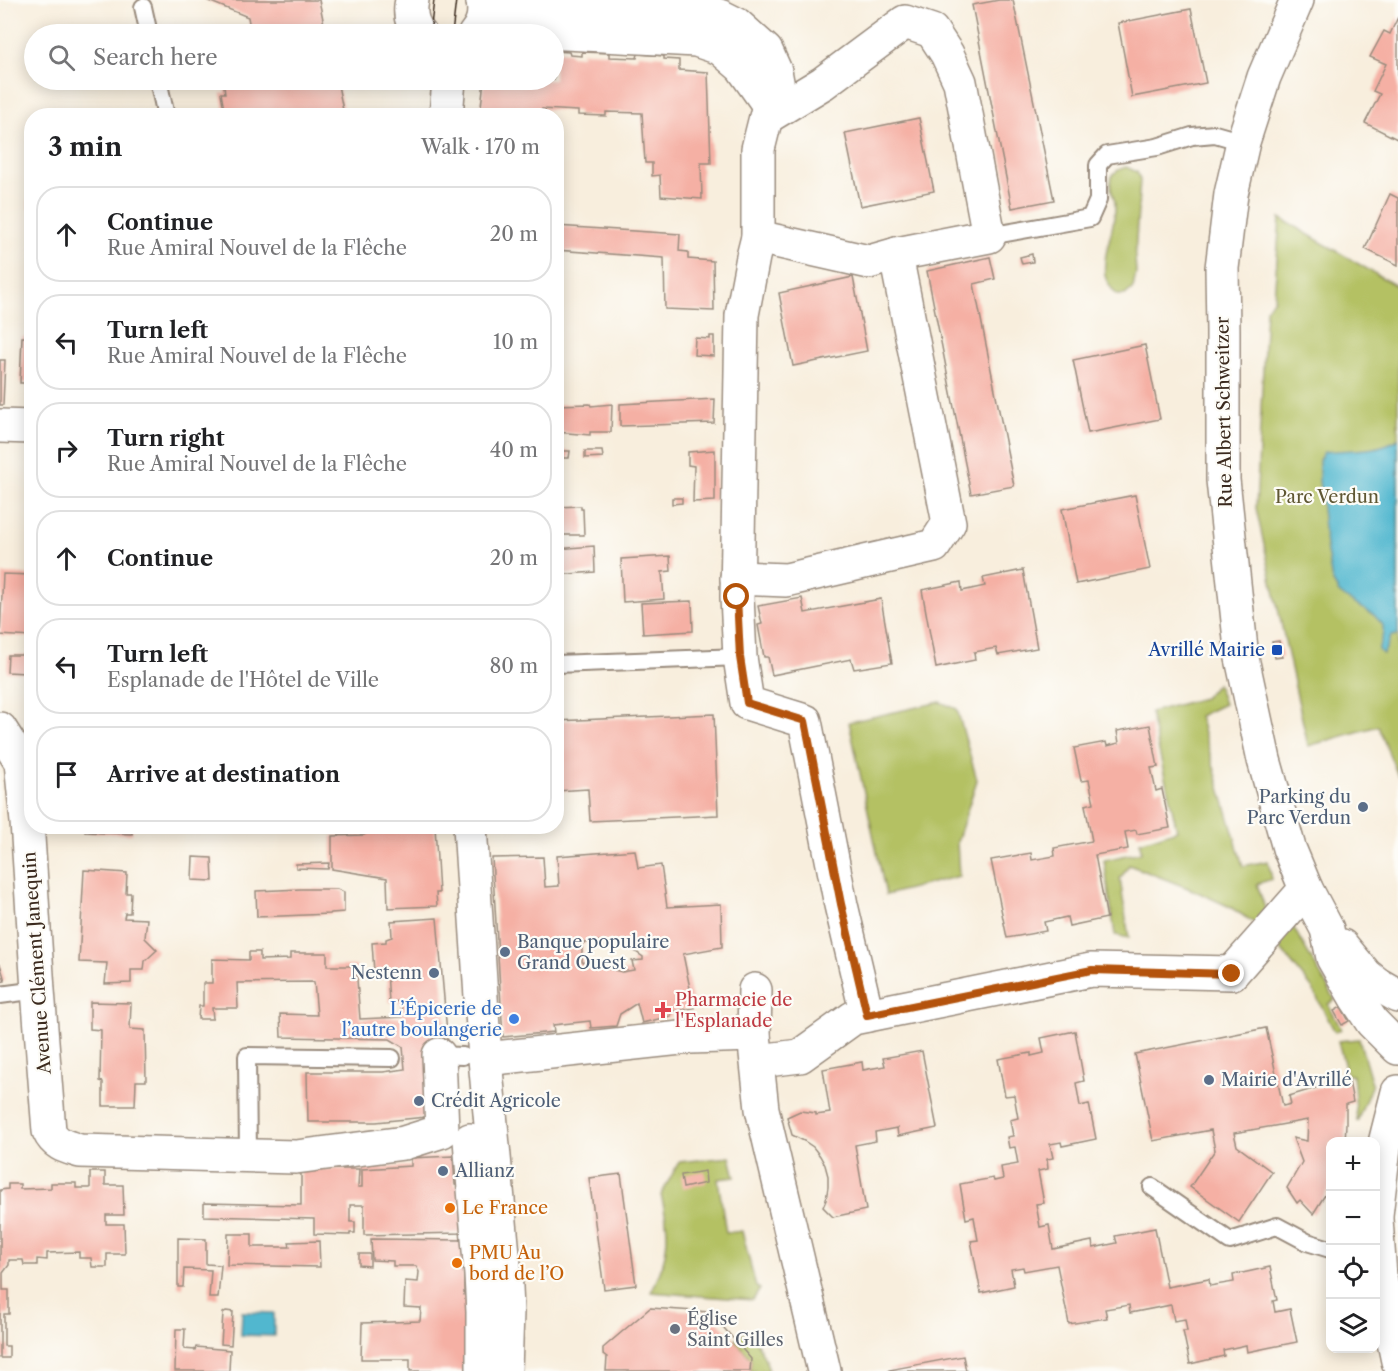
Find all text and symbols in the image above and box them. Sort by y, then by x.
search box [24,24,564,90]
icon: search [45,41,78,74]
text: Search here [93,44,218,71]
text: 3 min [48,131,122,163]
text: Walk · 170 m [421,135,540,159]
text: Continue [107,209,213,236]
icon: ahead [50,218,83,251]
text: 20 m [490,222,538,246]
text: Rue Amiral Nouvel de la Flêche [107,236,407,260]
street label: Rue Albert Schweitzer [1211,316,1237,508]
text: Turn left [107,317,208,344]
icon: left [50,326,83,359]
text: 10 m [493,330,538,354]
text: Rue Amiral Nouvel de la Flêche [107,344,407,368]
text: Turn right [107,425,225,452]
icon: right [50,434,83,467]
text: 40 m [490,438,538,462]
text: Rue Amiral Nouvel de la Flêche [107,452,407,476]
park label: Parc Verdun [1275,486,1379,508]
icon: ahead [50,542,83,575]
text: Continue [107,545,213,572]
text: 20 m [490,546,538,570]
route start [723,583,749,609]
place label: Avrillé Mairie [1147,639,1265,661]
text: Turn left [107,641,208,668]
marker: Avrillé Mairie [1270,643,1284,657]
icon: left [50,650,83,683]
text: 80 m [490,654,538,678]
text: Esplanade de l'Hôtel de Ville [107,668,379,692]
icon: arrive [50,758,83,791]
text: Arrive at destination [107,761,340,788]
place label: Parking du Parc Verdun [1247,786,1351,829]
marker: Parking du Parc Verdun [1356,800,1370,814]
street label: Avenue Clément Janequin [18,851,56,1076]
place label: Banque populaire Grand Ouest [517,931,669,974]
marker: Banque populaire Grand Ouest [498,945,512,959]
route end [1218,960,1244,986]
place label: Nestenn [351,962,422,984]
marker: Nestenn [427,966,441,980]
place label: Pharmacie de l'Esplanade [675,989,792,1032]
place label: L’Épicerie de l’autre boulangerie [342,997,502,1041]
marker: Pharmacie de l'Esplanade [656,1003,670,1017]
marker: L’Épicerie de l’autre boulangerie [507,1012,521,1026]
place label: Mairie d'Avrillé [1221,1069,1352,1091]
marker: Mairie d'Avrillé [1202,1073,1216,1087]
place label: Crédit Agricole [431,1090,561,1112]
marker: Crédit Agricole [412,1094,426,1108]
map controls [1326,1137,1380,1353]
button: + [1326,1137,1380,1191]
place label: Allianz [454,1160,515,1182]
marker: Allianz [436,1164,450,1178]
button: − [1326,1191,1380,1245]
place label: Le France [462,1197,548,1219]
marker: Le France [443,1201,457,1215]
place label: PMU Au bord de l’O [469,1242,564,1285]
button: locate [1326,1245,1380,1299]
marker: PMU Au bord de l’O [450,1256,464,1270]
button: layers [1326,1299,1380,1353]
place label: Église Saint Gilles [687,1307,784,1351]
marker: Église Saint Gilles [668,1322,682,1336]

